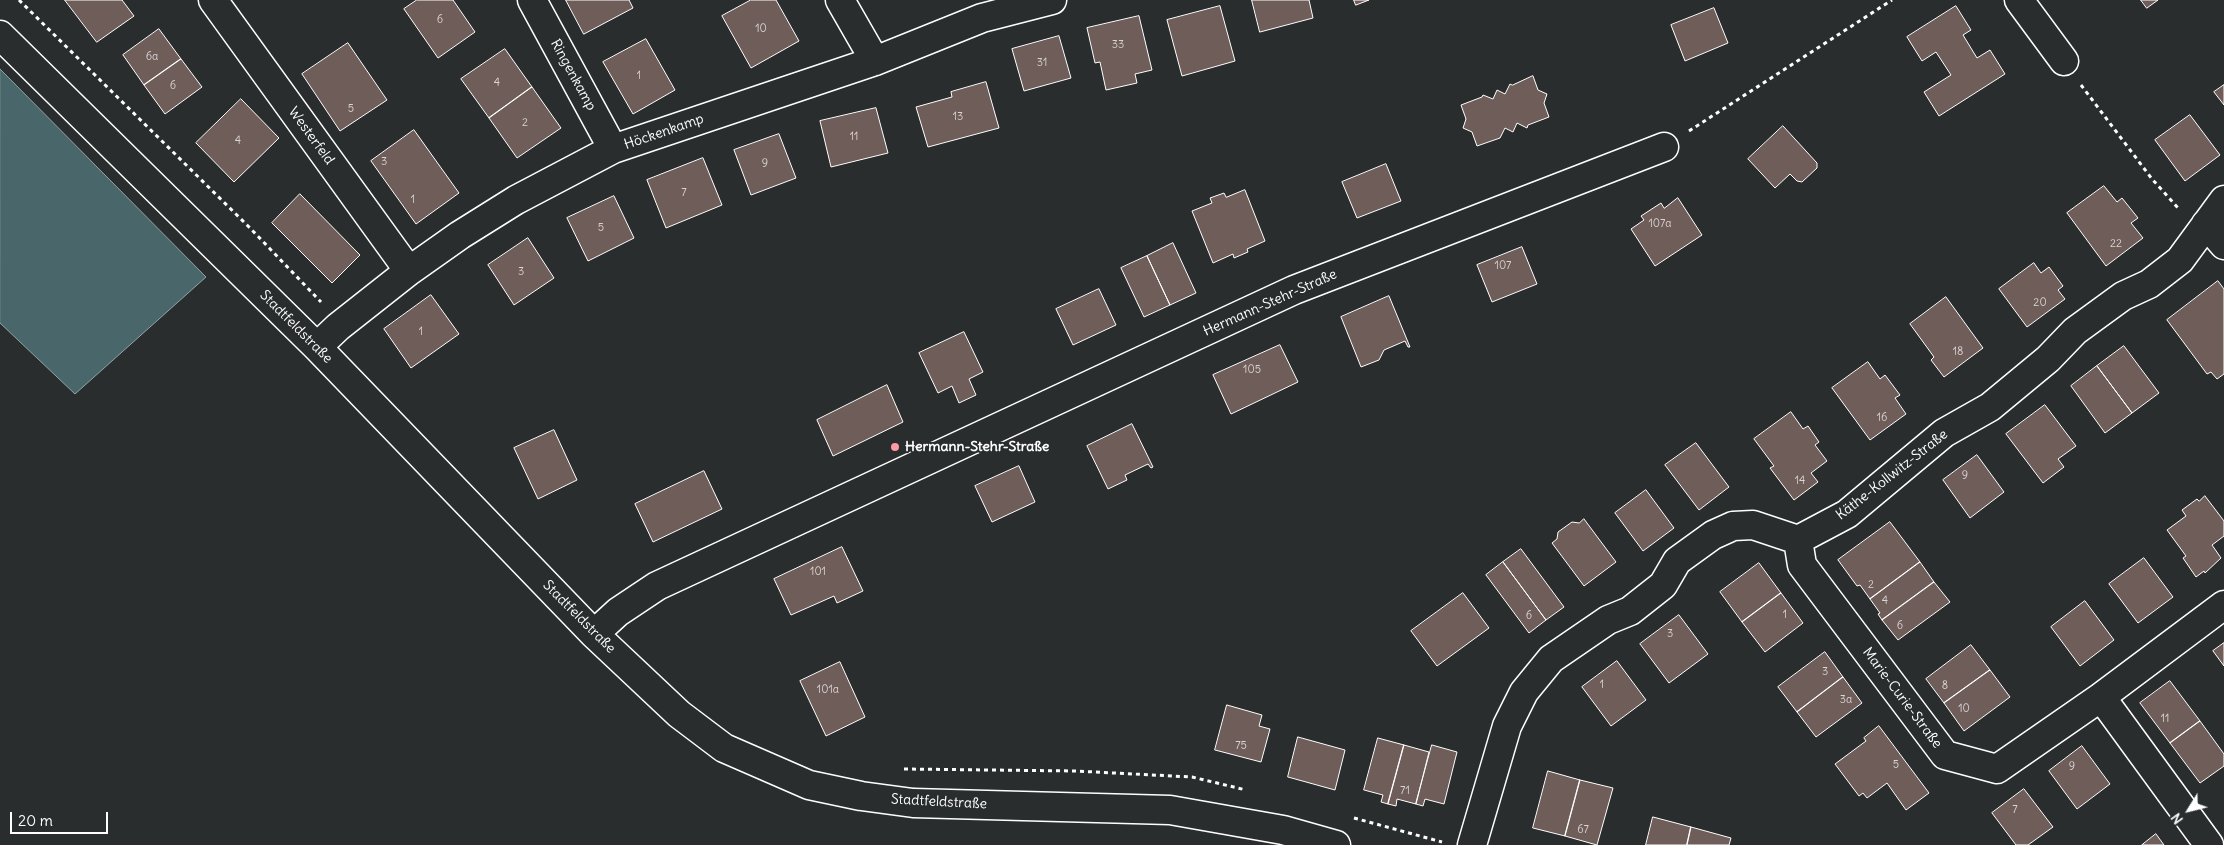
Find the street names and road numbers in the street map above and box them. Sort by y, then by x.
street label: Ringenkamp [547,36,599,114]
street label: Westerfeld [284,104,338,168]
street label: Höckenkamp [622,111,706,153]
street label: Hermann-Stehr-Straße [1201,266,1339,340]
street label: Stadtfeldstraße [256,287,336,367]
street label: Käthe-Kollwitz-Straße [1833,426,1951,524]
street label: Stadtfeldstraße [539,577,619,657]
street label: Marie-Curie-Straße [1859,644,1945,752]
street label: Stadtfeldstraße [891,791,987,813]

